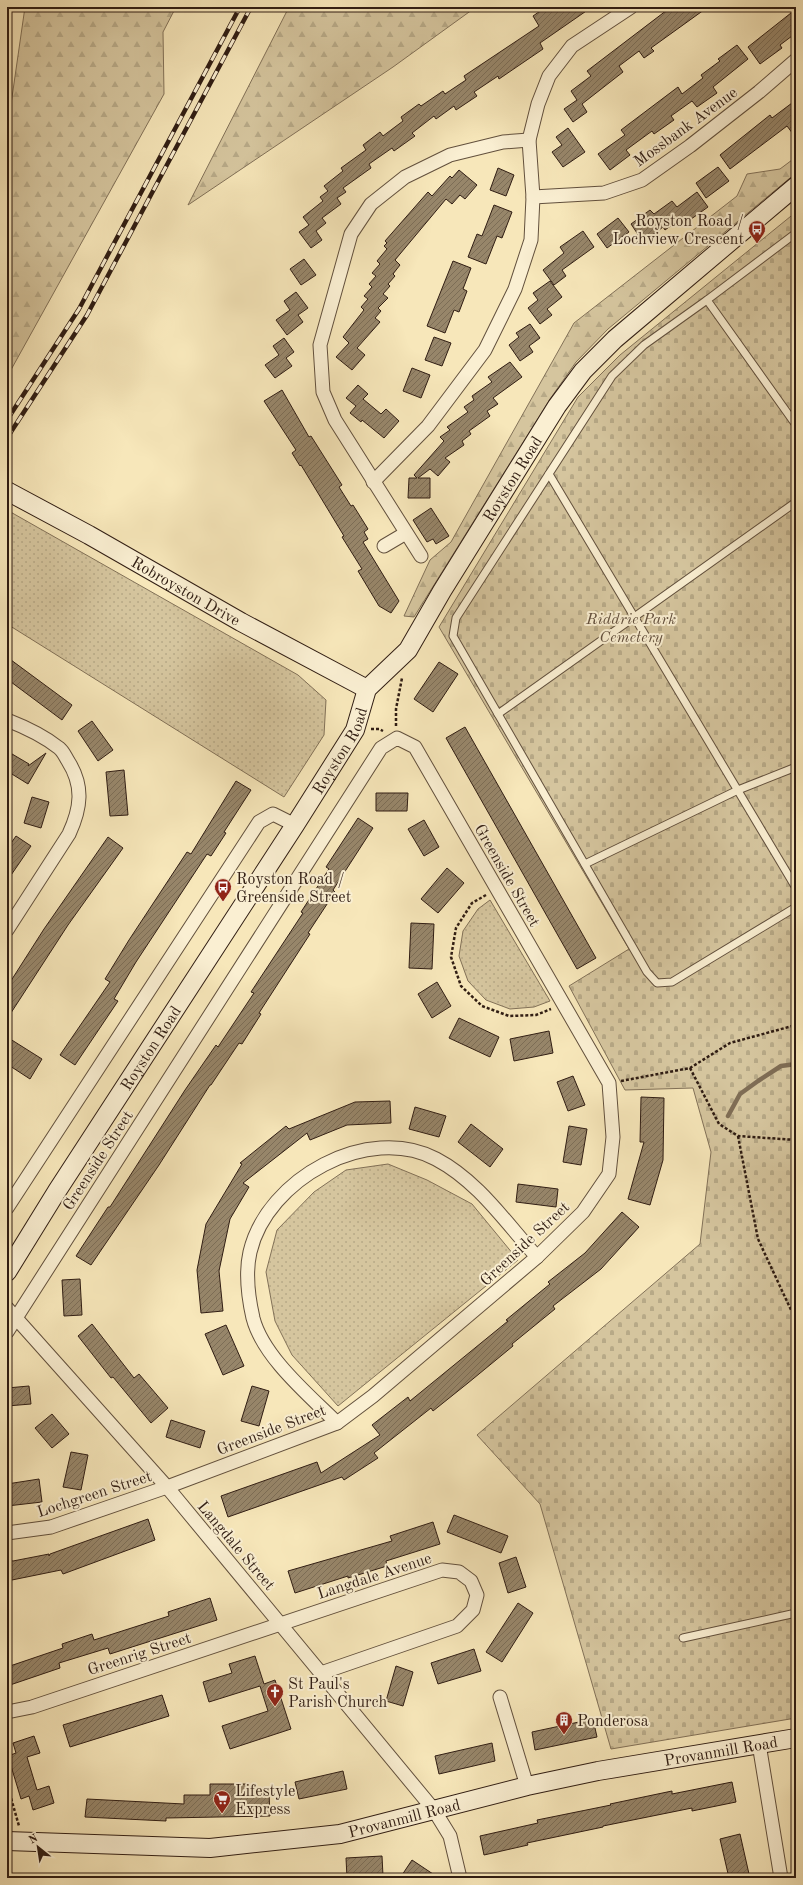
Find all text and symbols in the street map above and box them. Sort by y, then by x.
street label: Mossbank Avenue [631,85,741,170]
place label: Royston Road / Lochview Crescent [612,214,744,248]
bus stop icon: Royston Road / Lochview Crescent [747,219,767,244]
street label: Royston Road [481,434,546,525]
street label: Robroyston Drive [128,555,242,630]
park label: Riddrie Park Cemetery [585,612,676,646]
street label: Royston Road [311,706,371,798]
street label: Greenside Street [471,822,542,930]
place label: Royston Road / Greenside Street [236,872,352,906]
bus stop icon: Royston Road / Greenside Street [213,877,233,902]
street label: Royston Road [119,1004,185,1094]
street label: Greenside Street [61,1108,137,1214]
street label: Greenside Street [478,1199,573,1290]
street label: Greenside Street [215,1403,329,1459]
street label: Lochgreen Street [35,1469,154,1521]
street label: Langdale Street [194,1499,277,1594]
street label: Langdale Avenue [315,1551,434,1603]
street label: Greenrig Street [86,1631,194,1679]
place label: St Paul's Parish Church [288,1677,388,1711]
church icon: St Paul's Parish Church [265,1682,285,1707]
building icon: Ponderosa [554,1710,574,1735]
place label: Ponderosa [577,1714,649,1730]
street label: Provanmill Road [663,1735,779,1770]
place label: Lifestyle Express [235,1784,295,1818]
supermarket icon: Lifestyle Express [212,1789,232,1814]
street label: Provanmill Road [347,1797,462,1842]
north arrow [18,1827,58,1867]
text: N [27,1832,41,1847]

